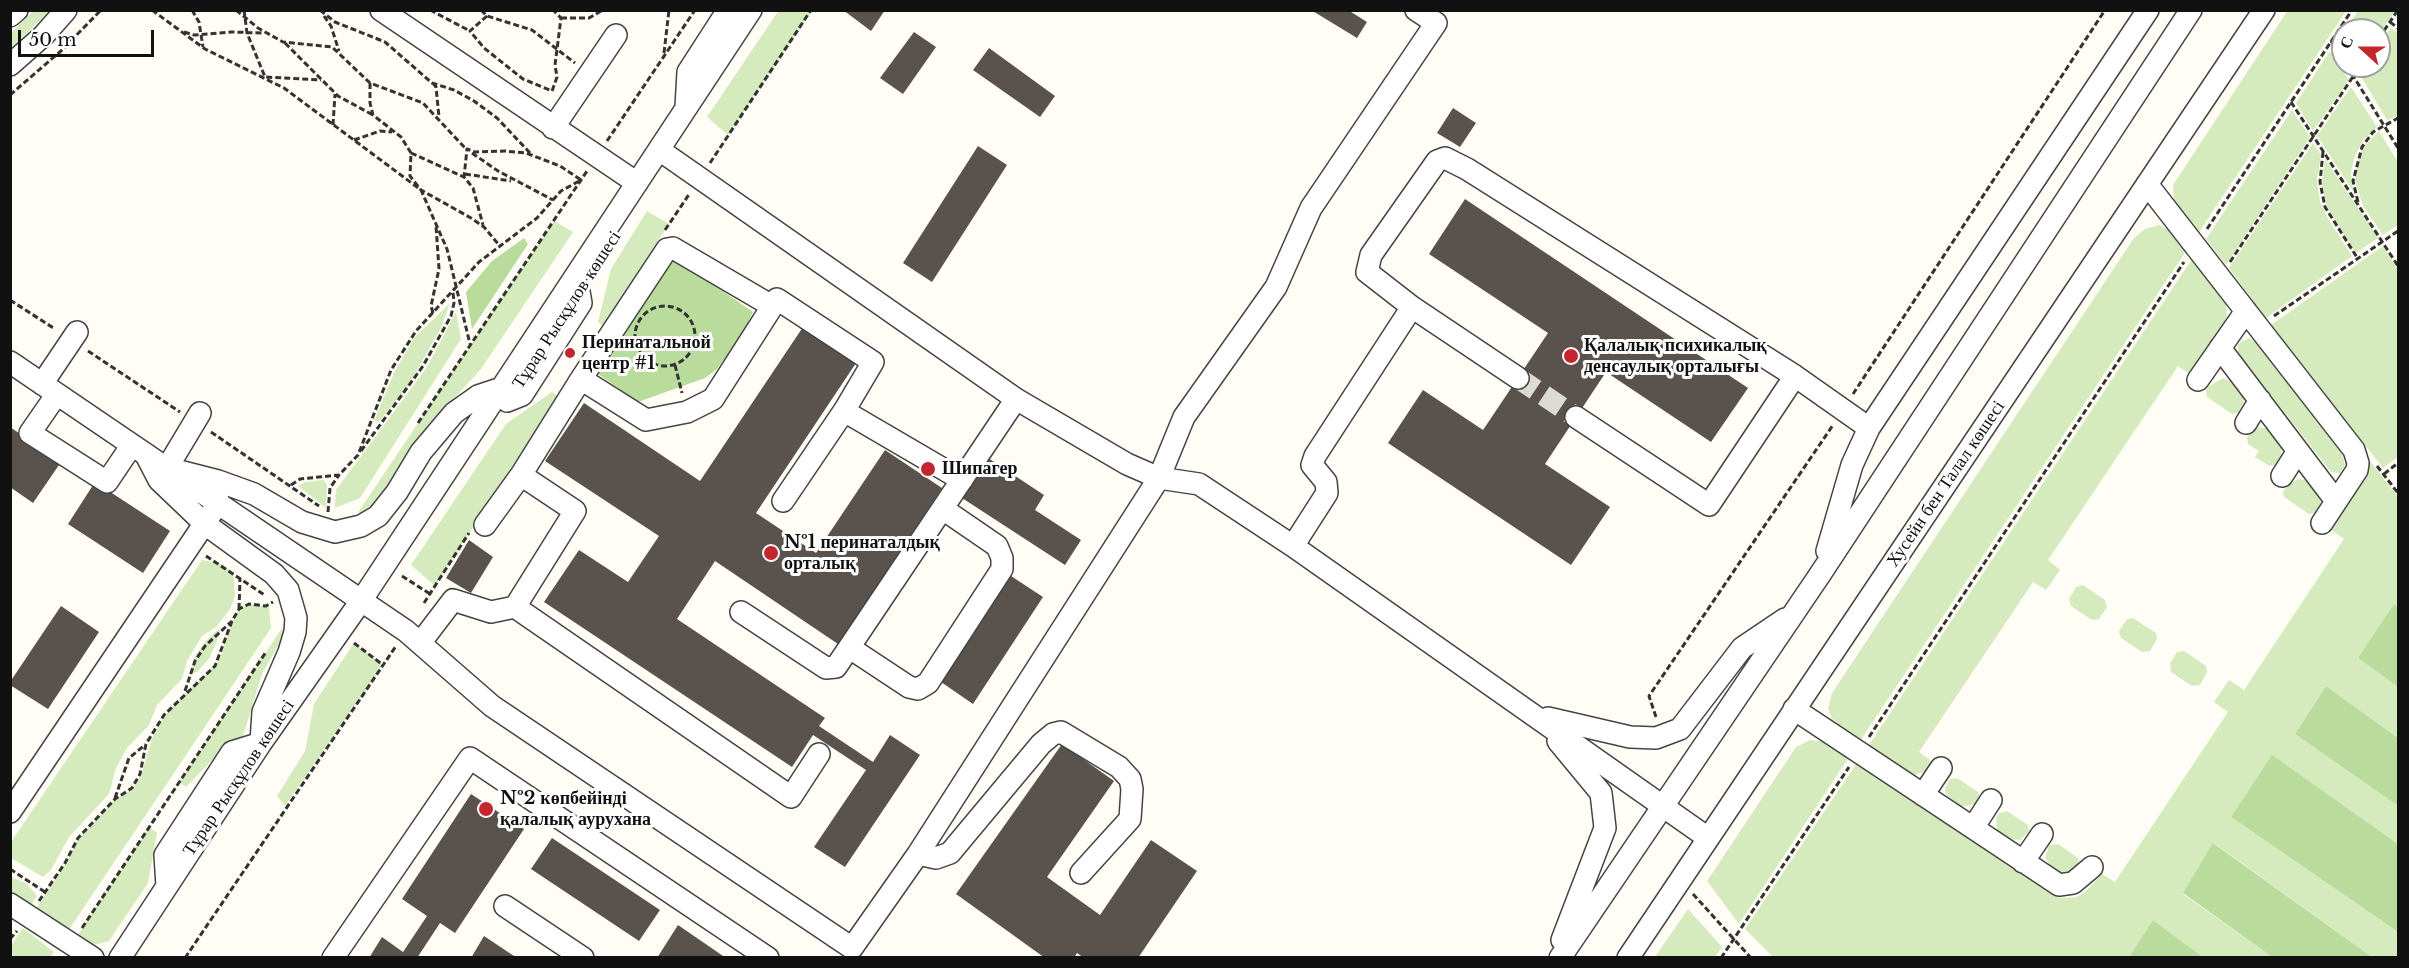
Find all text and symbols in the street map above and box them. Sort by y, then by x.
scale bar [21,18,158,56]
north arrow [2331,18,2391,78]
text: 50 m [29,29,77,51]
text: С [2335,33,2357,51]
street label: Тұрар Рысқұлов көшесі [508,227,626,393]
place label: Перинатальной центр #1 [582,332,711,374]
place label: Қалалық психикалық денсаулық орталығы [1584,335,1767,378]
marker: Перинатальной центр #1 [563,346,577,360]
marker: Қалалық психикалық денсаулық орталығы [1562,347,1580,365]
street label: Хусейн бен Талал көшесі [1882,397,2010,571]
place label: Шипагер [942,458,1017,480]
marker: Шипагер [919,460,937,478]
place label: №1 перинаталдық орталық [784,532,940,574]
marker: №1 перинаталдық орталық [762,544,780,562]
street label: Тұрар Рысқұлов көшесі [179,696,299,860]
place label: №2 көпбейінді қалалық аурухана [500,788,651,830]
marker: №2 көпбейінді қалалық аурухана [477,800,495,818]

